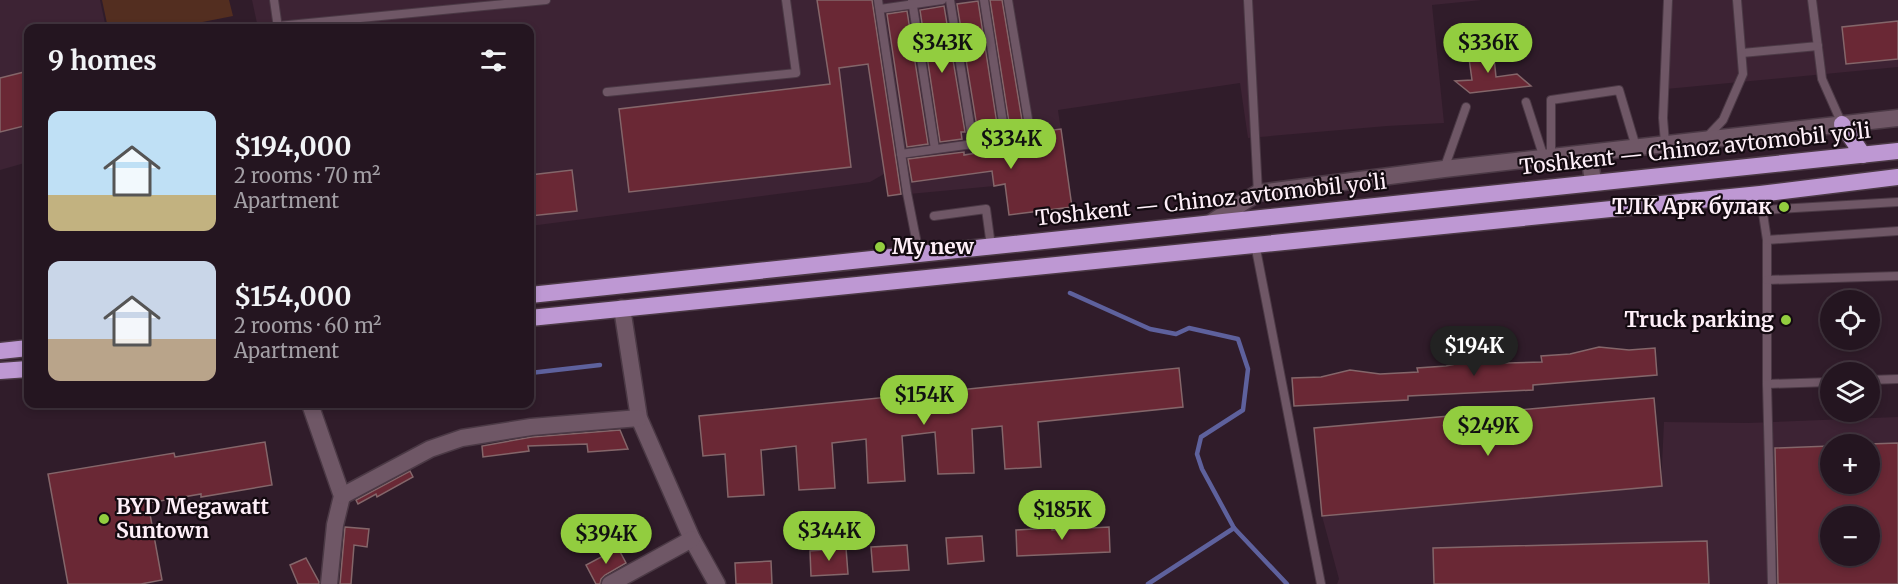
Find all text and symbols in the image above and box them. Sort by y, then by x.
pin: $343K [900,23,984,74]
pin: $336K [1446,23,1530,74]
text: $343K [911,30,973,55]
text: $336K [1457,30,1519,55]
text: 9 homes [48,44,157,77]
icon: filters [477,44,510,77]
street label: Toshkent — Chinoz avtomobil yoʻli [1518,117,1872,180]
pin: $334K [969,119,1053,170]
text: $334K [980,126,1042,151]
text: $194,000 [234,130,351,163]
icon: home [96,135,168,207]
text: 2 rooms · 70 m² [234,163,380,188]
street label: Toshkent — Chinoz avtomobil yoʻli [1034,168,1388,231]
text: Apartment [234,188,339,213]
place label: ТЛК Арк булак [1612,193,1772,220]
marker: ТЛК Арк булак [1777,200,1791,214]
place label: My new [892,233,975,260]
marker: My new [873,240,887,254]
text: $154,000 [234,280,351,313]
icon: home [96,285,168,357]
map controls [1820,290,1880,566]
button: locate [1820,290,1880,350]
place label: Truck parking [1624,306,1774,333]
text: 2 rooms · 60 m² [234,313,381,338]
marker: Truck parking [1779,313,1793,327]
pin: $194K [1432,326,1516,377]
text: $194K [1444,333,1504,358]
text: Apartment [234,338,339,363]
button: layers [1820,362,1880,422]
pin: $154K [882,375,966,426]
text: $154K [894,382,954,407]
pin: $249K [1446,406,1530,457]
text: $249K [1457,413,1519,438]
button: + [1820,434,1880,494]
pin: $185K [1020,490,1104,541]
place label: BYD Megawatt Suntown [116,493,270,544]
text: $185K [1032,497,1092,522]
button: − [1820,506,1880,566]
pin: $344K [787,511,871,562]
marker: BYD Megawatt Suntown [97,512,111,526]
pin: $394K [564,514,648,565]
text: $344K [797,518,861,543]
text: $394K [575,521,637,546]

